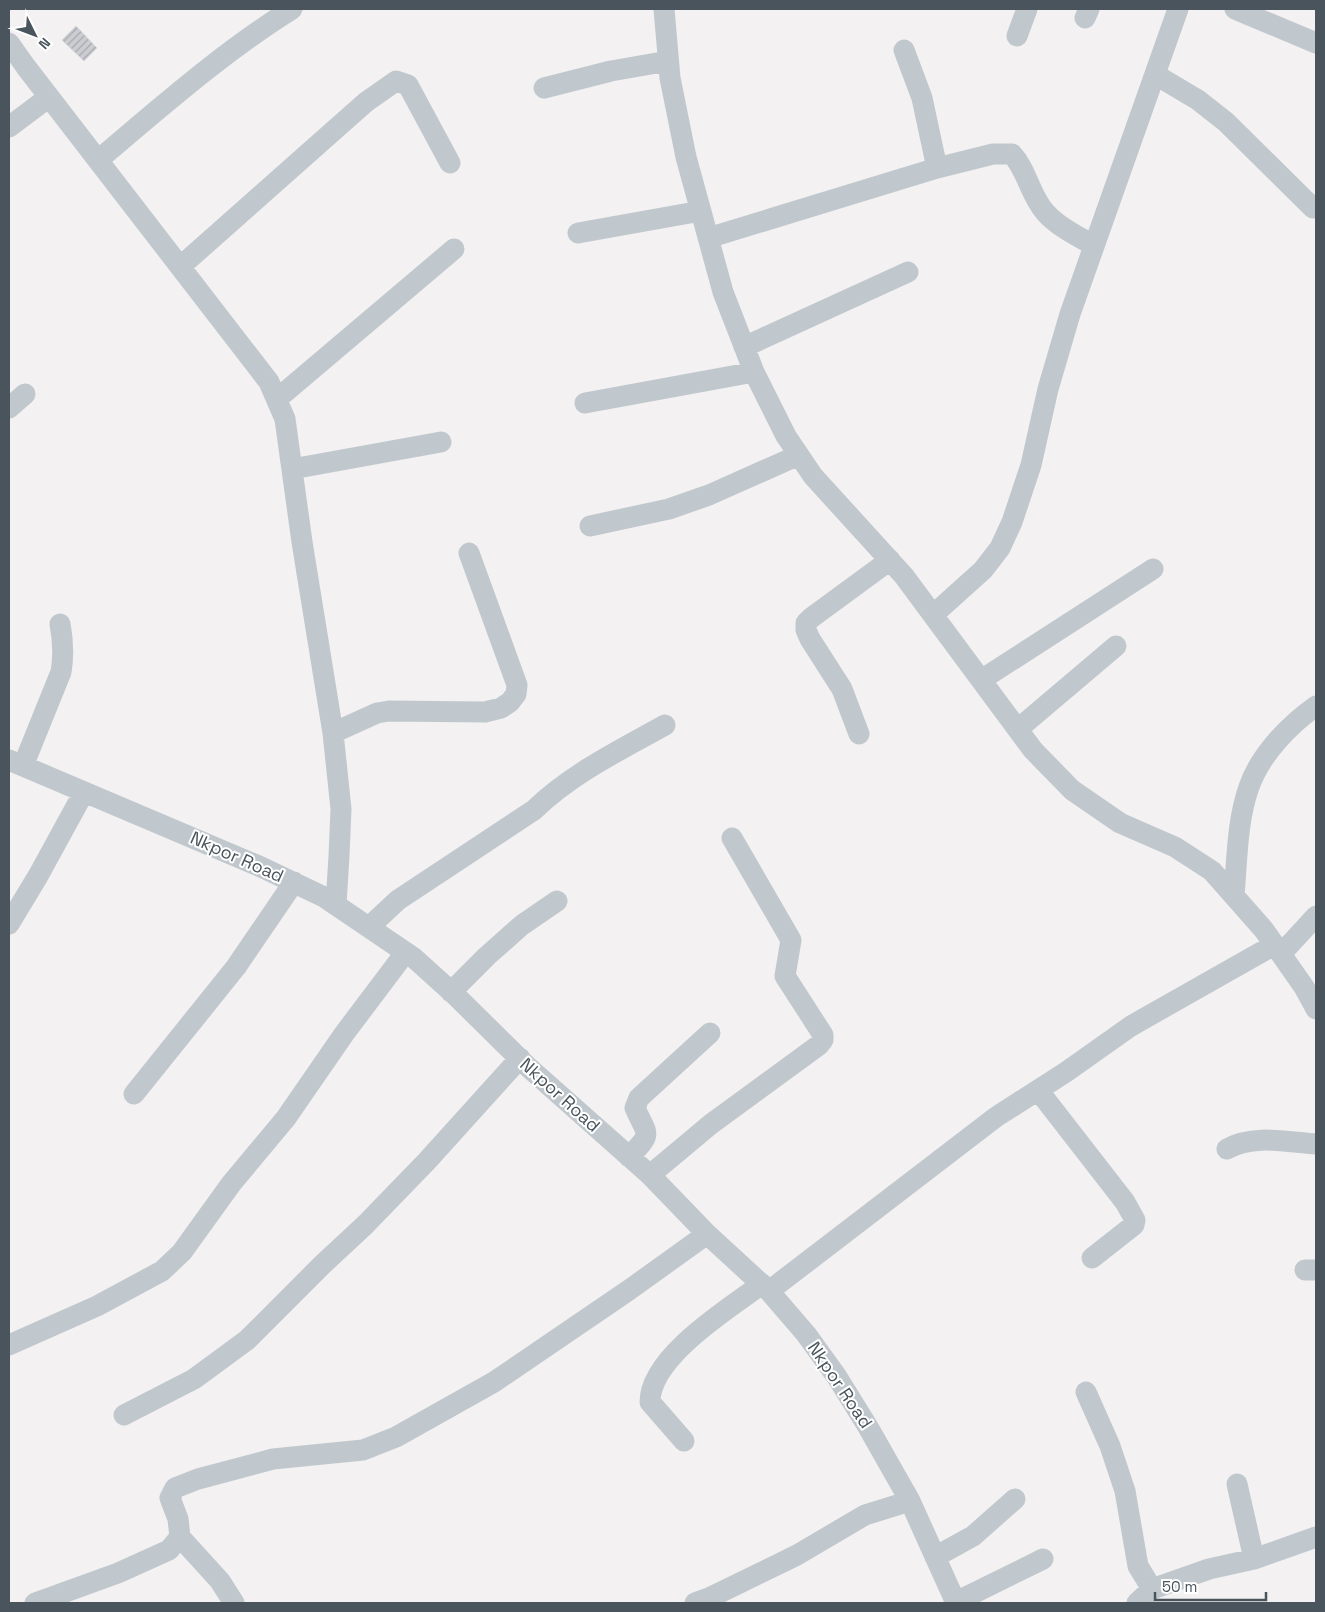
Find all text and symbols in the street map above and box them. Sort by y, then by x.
north arrow [10,10,60,60]
text: N [35,34,54,53]
street label: Nkpor Road [187,826,288,887]
street label: Nkpor Road [515,1053,605,1137]
street label: Nkpor Road [803,1337,878,1433]
scale bar [1155,1570,1266,1602]
text: 50 m [1162,1577,1197,1596]

